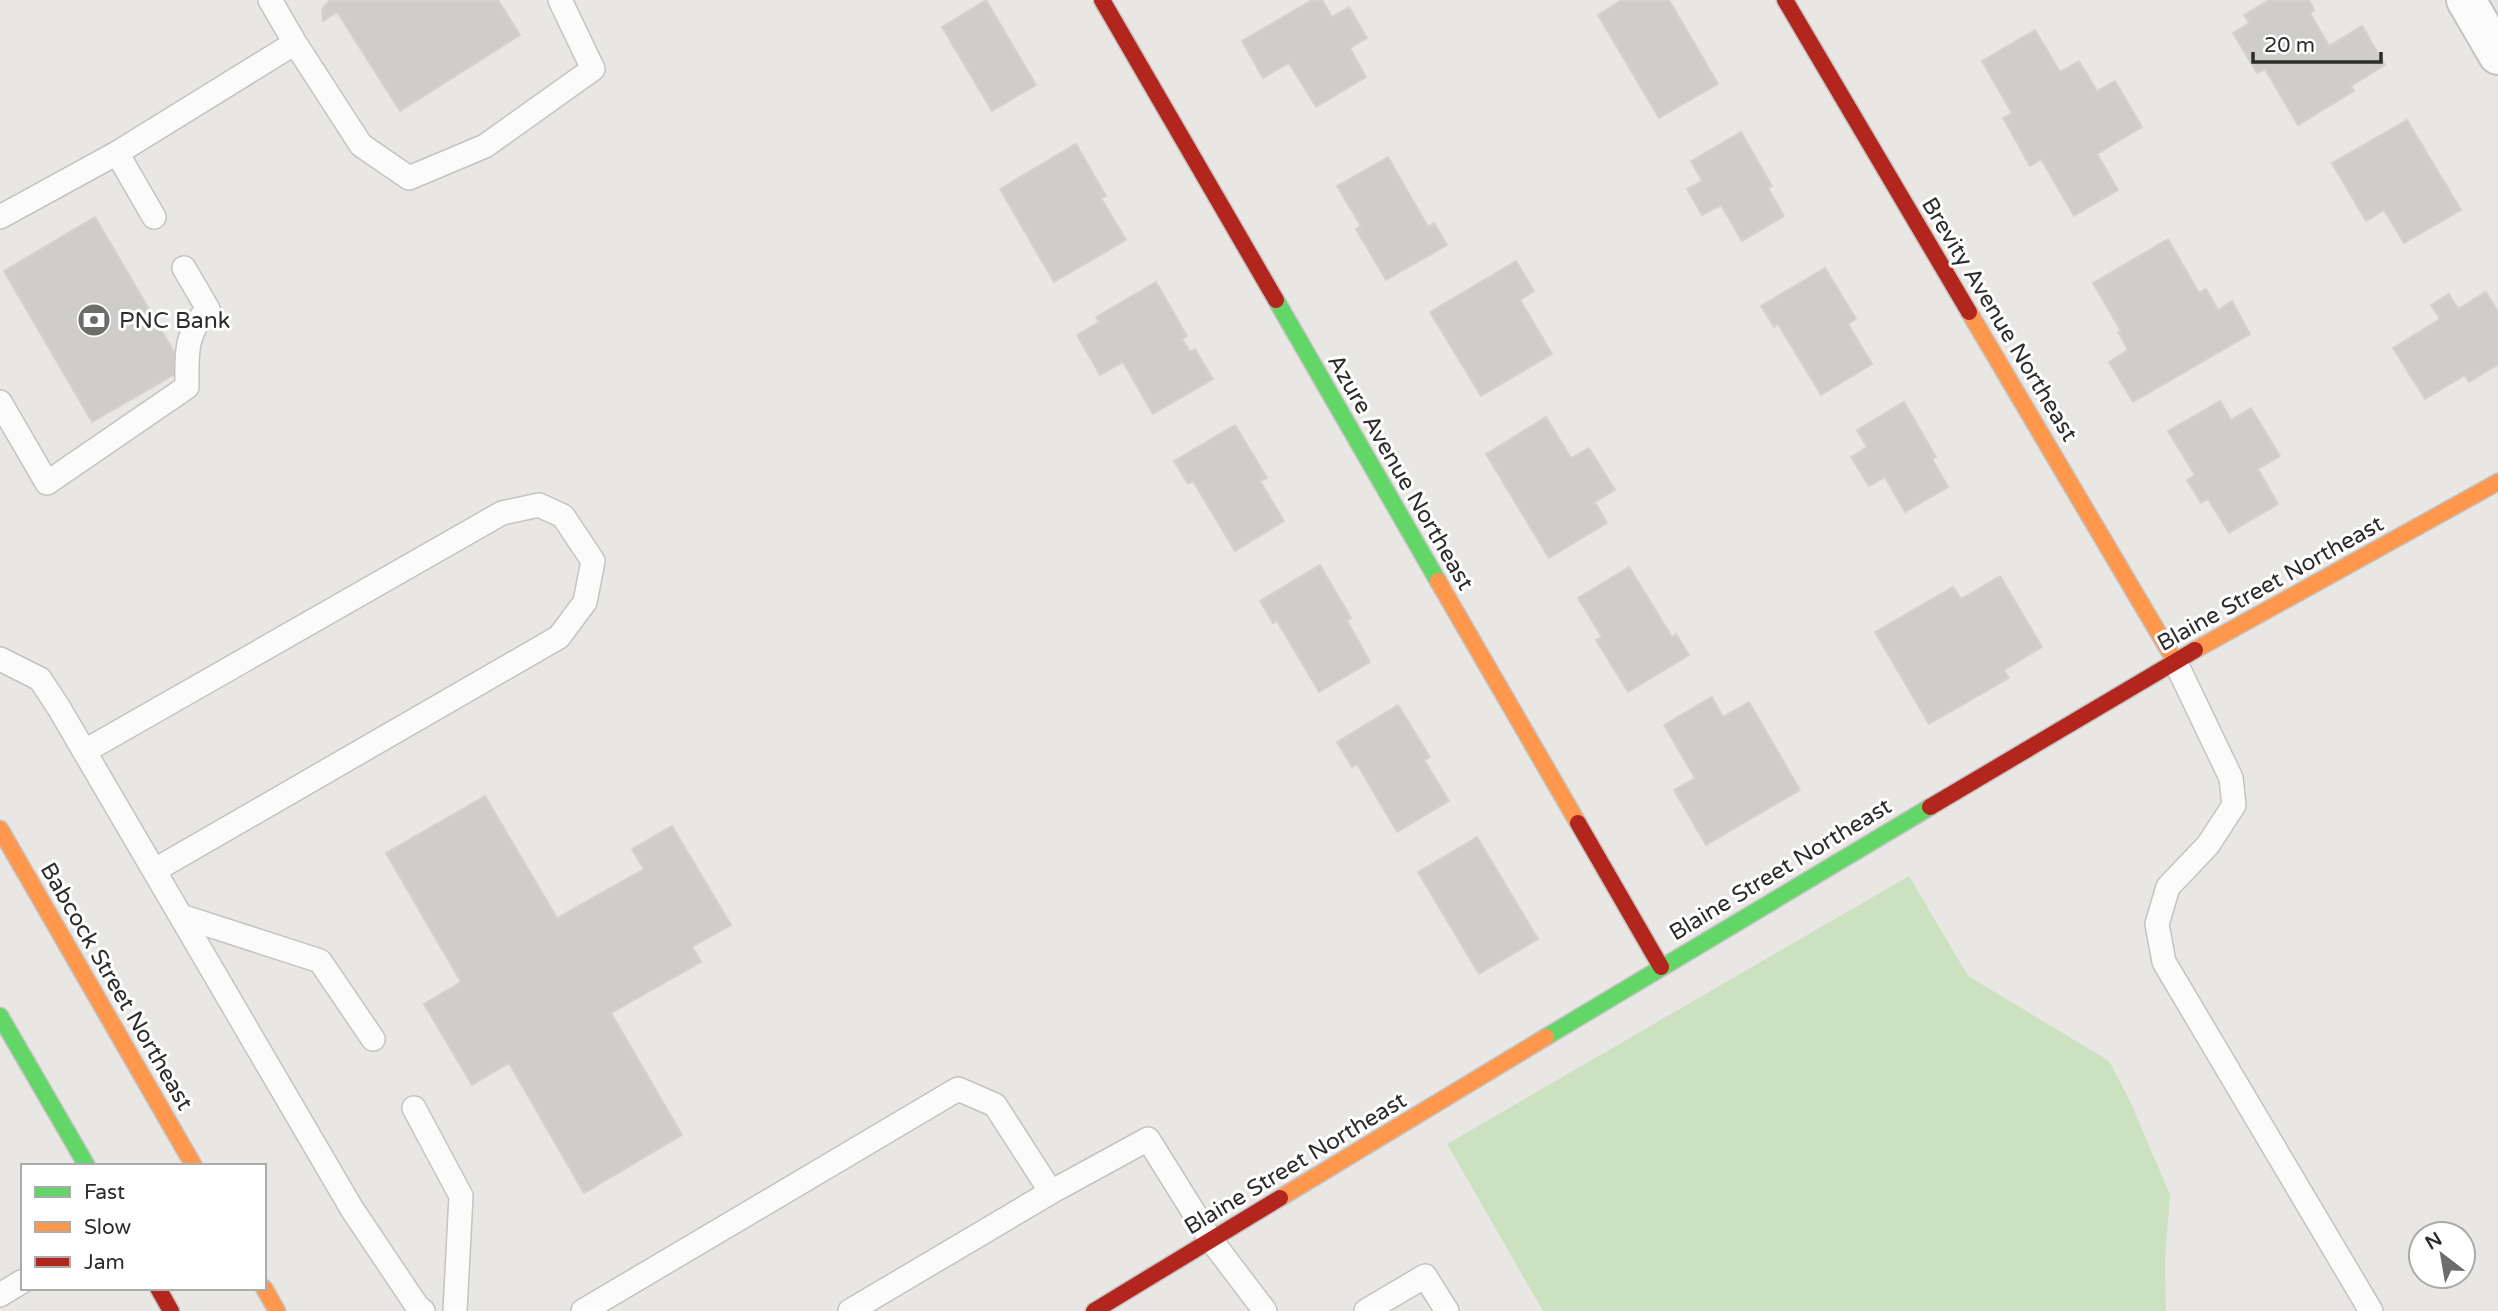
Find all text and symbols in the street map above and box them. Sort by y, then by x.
scale bar [2253,21,2381,65]
text: 20 m [2264,33,2315,58]
street label: Brevity Avenue Northeast [1915,192,2083,447]
bank icon: PNC Bank [75,301,113,339]
place label: PNC Bank [119,307,230,335]
street label: Azure Avenue Northeast [1321,350,1479,596]
street label: Blaine Street Northeast [2152,510,2389,658]
street label: Blaine Street Northeast [1664,792,1897,947]
street label: Babcock Street Northeast [34,858,199,1116]
street label: Blaine Street Northeast [1179,1086,1412,1241]
legend [21,1164,266,1290]
text: Fast [84,1180,125,1205]
text: Slow [84,1215,132,1240]
north arrow [2407,1220,2477,1290]
text: N [2422,1228,2446,1255]
text: Jam [84,1250,125,1275]

